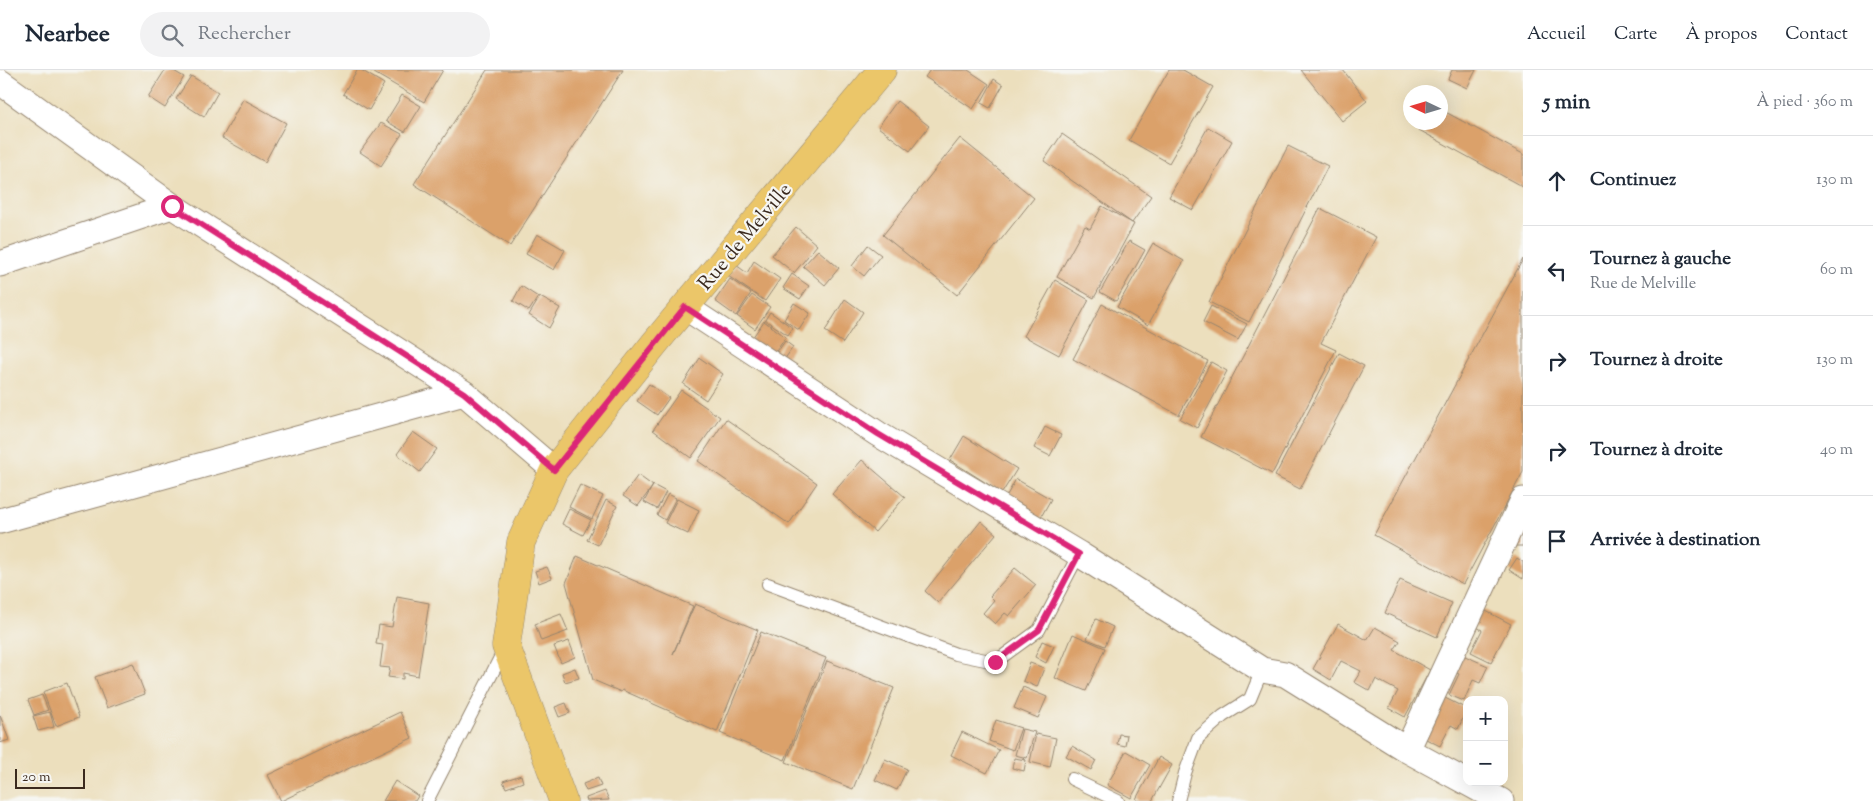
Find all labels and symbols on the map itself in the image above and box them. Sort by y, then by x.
north arrow [1403,85,1448,130]
street label: Rue de Melville [692,177,800,298]
route start [161,195,184,218]
route end [984,651,1007,674]
scale bar [15,766,85,789]

